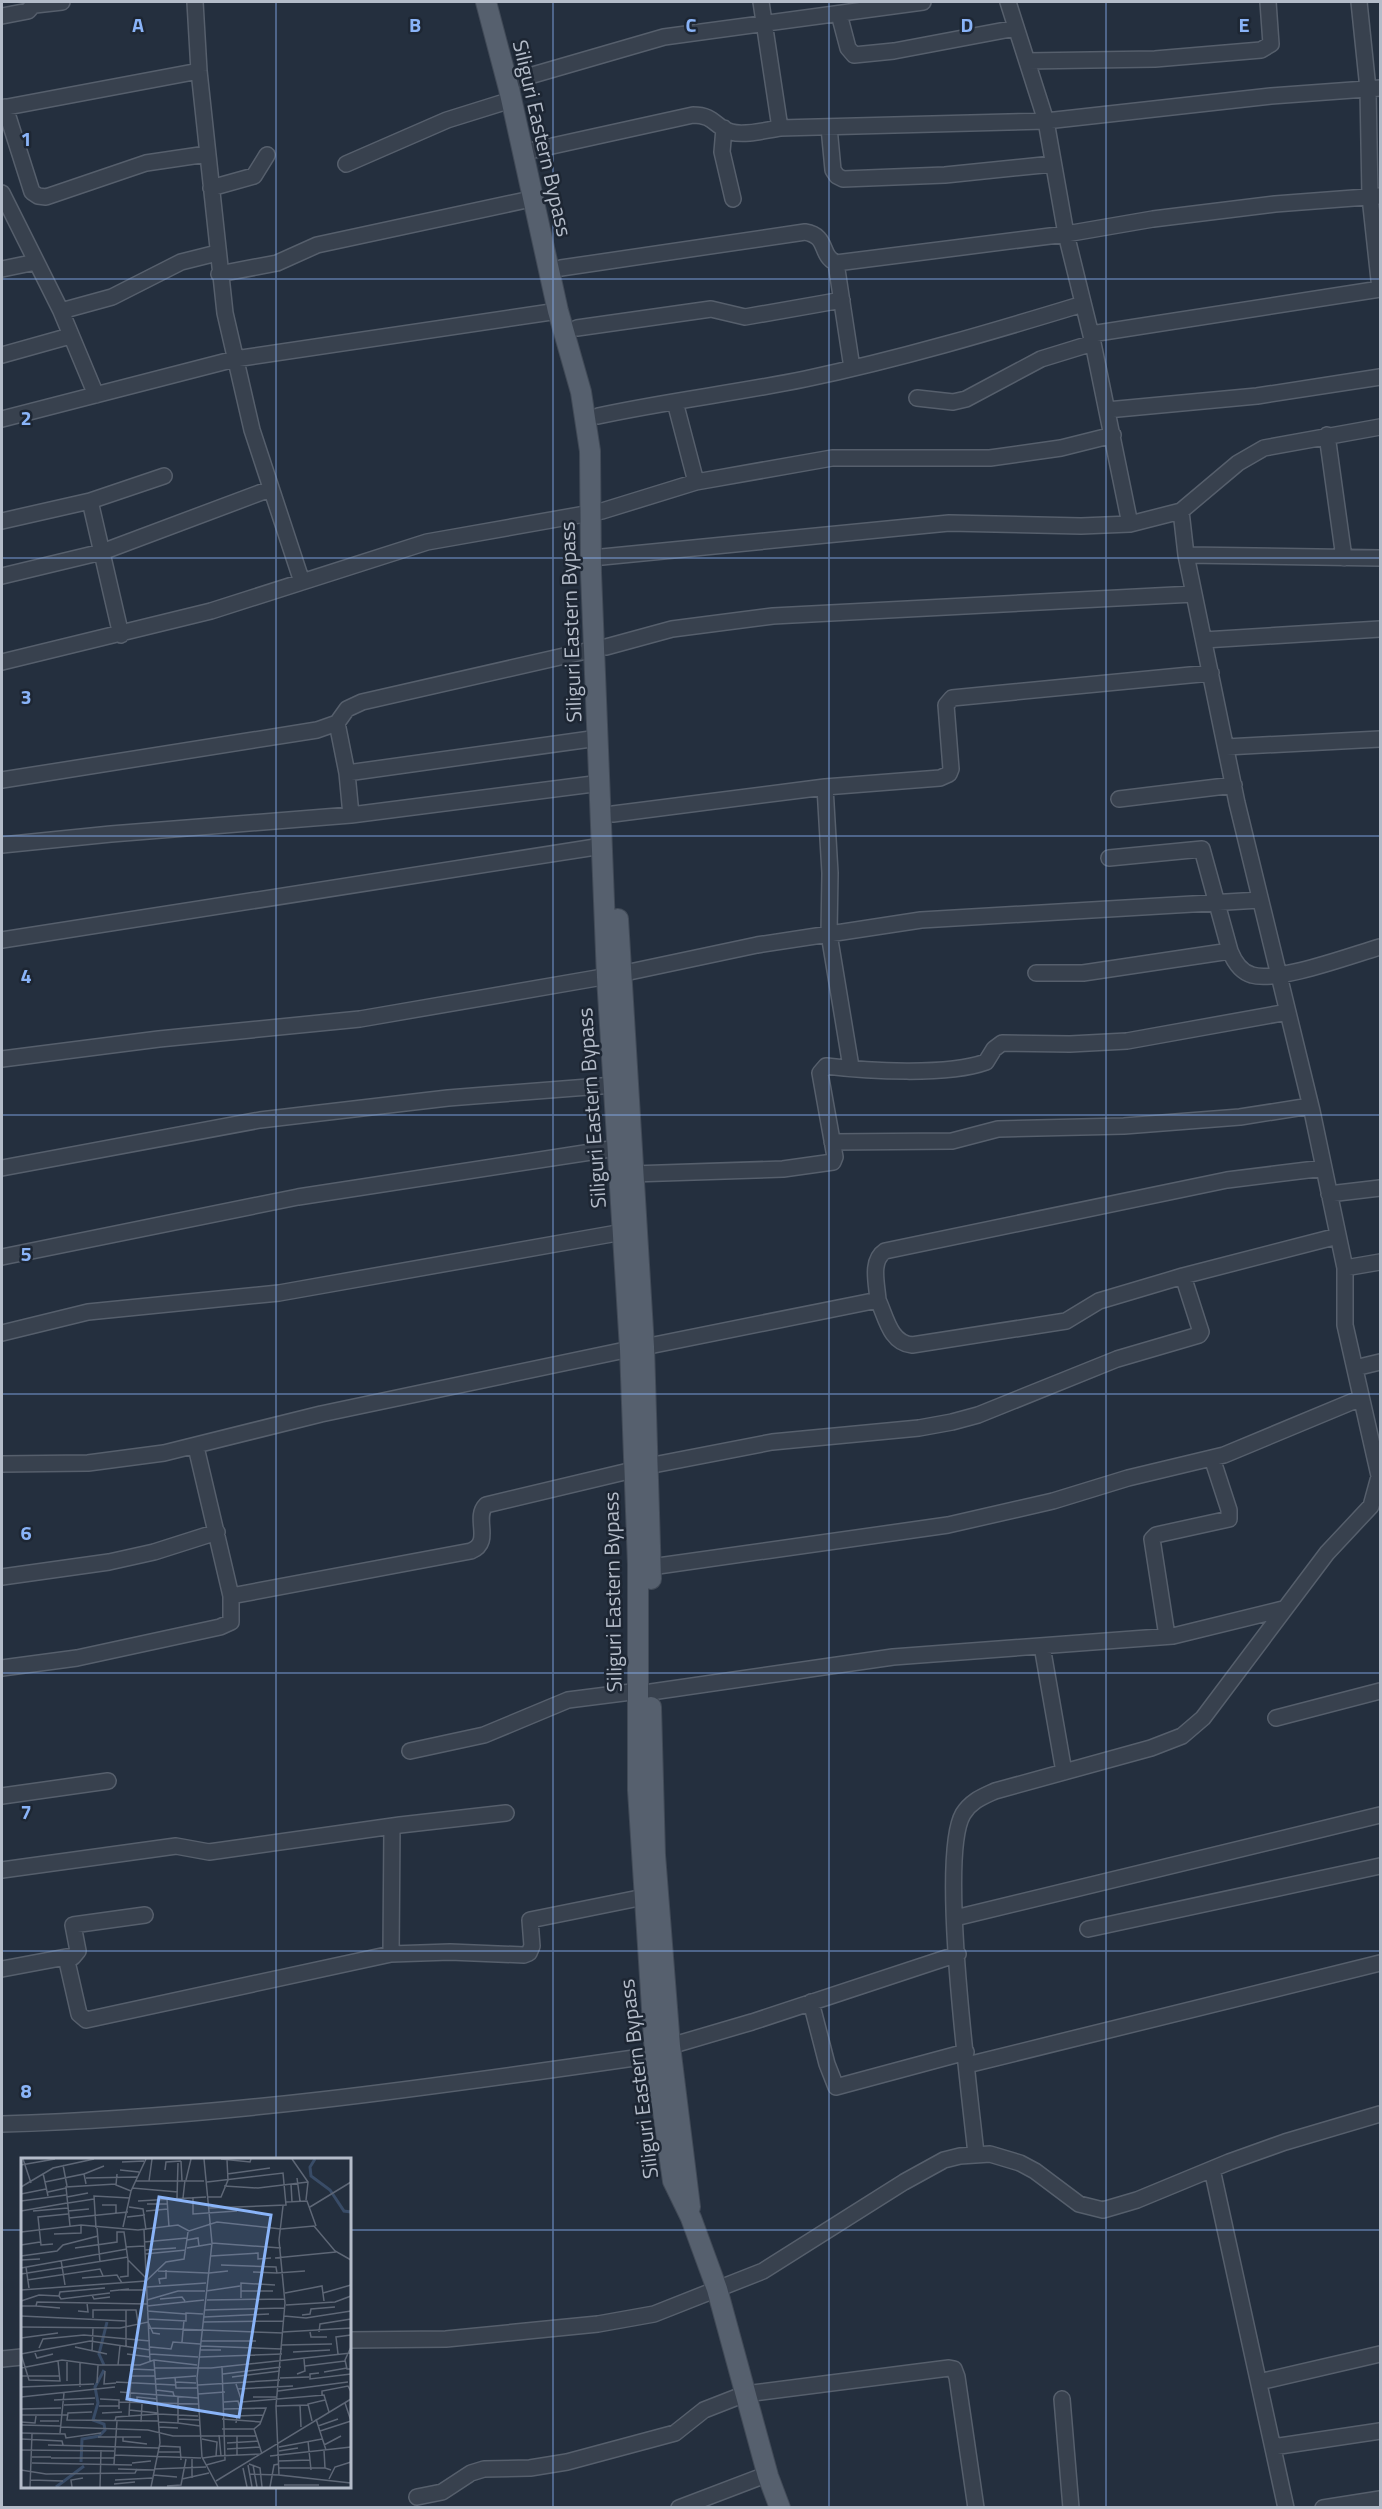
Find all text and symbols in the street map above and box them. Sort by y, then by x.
text: A [132,9,144,40]
text: B [409,9,421,40]
text: C [686,9,697,40]
text: D [961,9,973,40]
text: E [1238,9,1250,40]
street label: Siliguri Eastern Bypass [505,36,581,240]
text: 1 [20,123,32,154]
text: 2 [20,402,32,433]
street label: Siliguri Eastern Bypass [551,521,589,723]
text: 3 [20,681,32,712]
text: 4 [20,960,32,991]
street label: Siliguri Eastern Bypass [568,1007,614,1209]
text: 5 [20,1238,32,1269]
street label: Siliguri Eastern Bypass [594,1491,630,1693]
text: 6 [20,1517,32,1548]
text: 7 [20,1796,32,1827]
street label: Siliguri Eastern Bypass [610,1977,666,2181]
text: 8 [20,2075,32,2106]
inset map [21,2158,351,2488]

